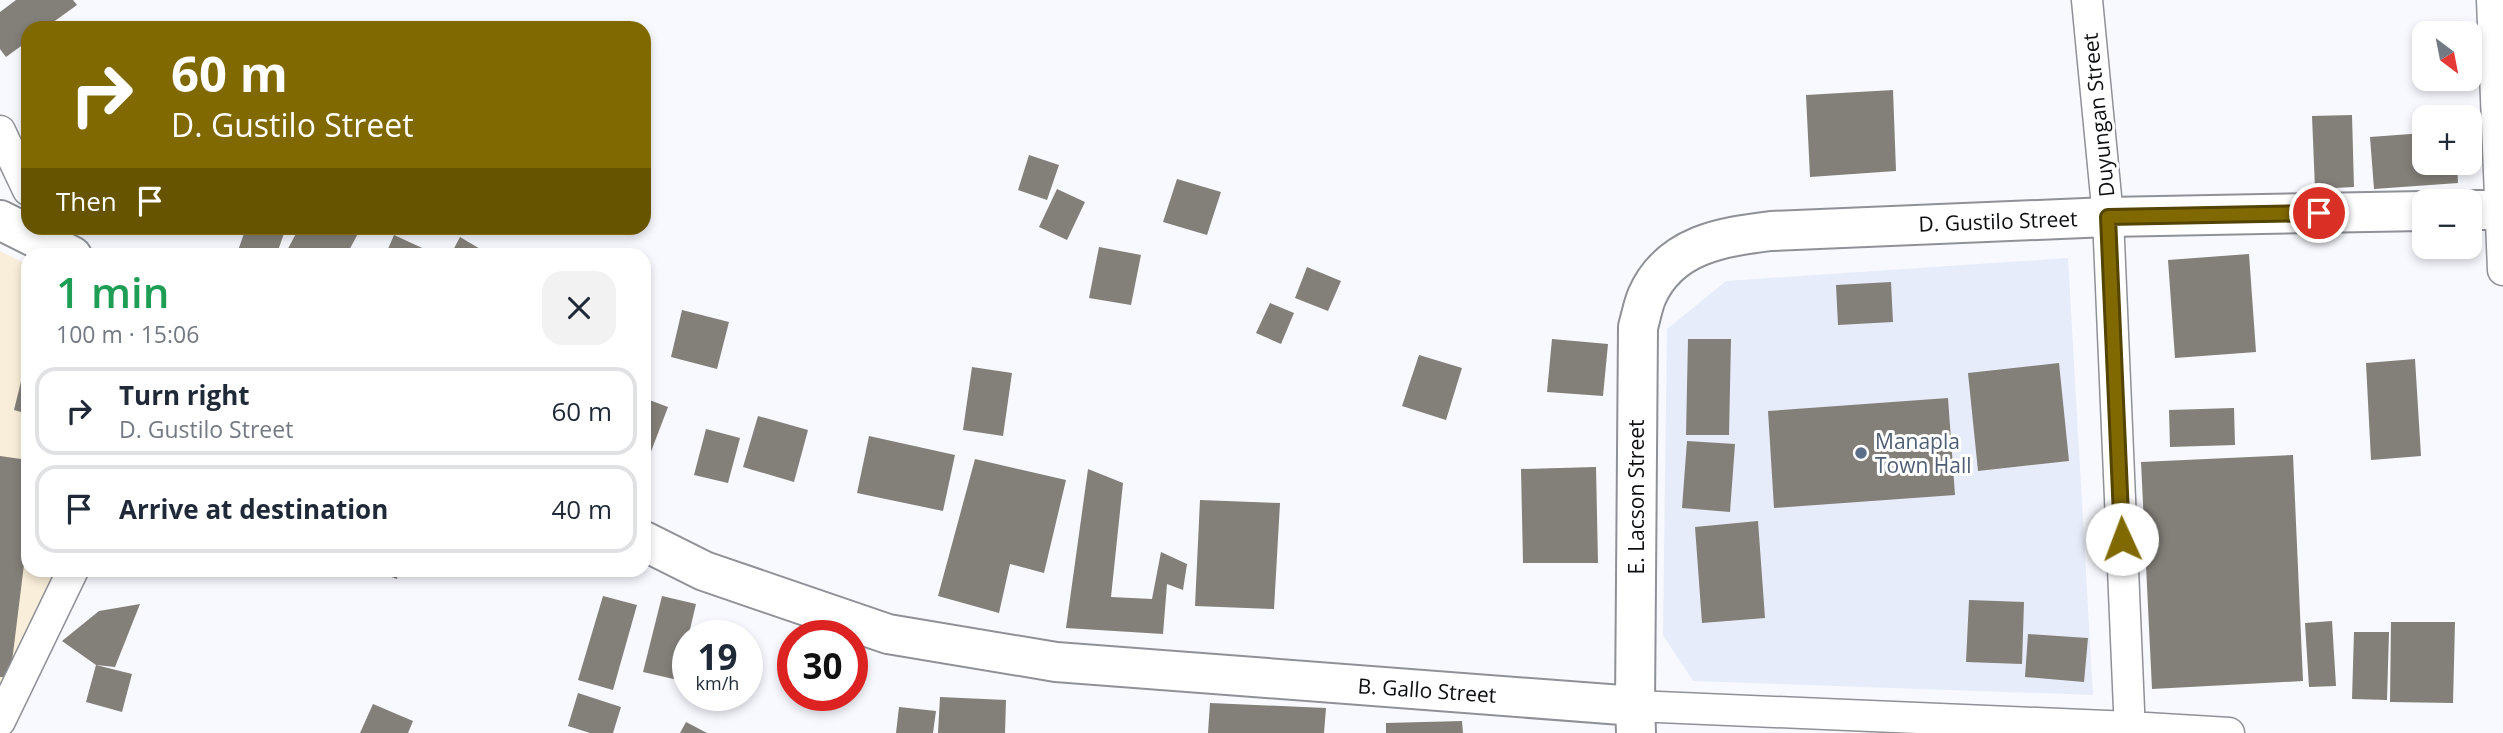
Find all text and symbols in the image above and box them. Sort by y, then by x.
north arrow [2412,21,2482,91]
map controls [2412,21,2482,259]
street label: Duyungan Street [2075,32,2121,198]
text: 60 m [171,40,288,106]
icon: right [56,49,147,140]
text: D. Gustilo Street [171,103,414,146]
button: + [2412,105,2482,175]
icon: arrive [131,182,169,220]
text: Then [56,183,117,219]
pin [2289,183,2349,243]
button: − [2412,189,2482,259]
icon: arrive [2300,194,2338,232]
street label: D. Gustilo Street [1918,204,2078,238]
text: 1 min [56,263,169,320]
button: close [542,271,616,345]
text: 100 m · 15:06 [56,318,199,350]
text: Turn right [119,377,250,413]
icon: right [60,392,98,430]
text: 60 m [551,393,612,429]
text: D. Gustilo Street [119,413,293,445]
street label: E. Lacson Street [1622,420,1650,574]
place label: Manapla Town Hall [1875,427,1972,479]
marker: Manapla Town Hall [1853,445,1869,461]
icon: arrive [60,490,98,528]
text: Arrive at destination [119,491,388,527]
text: 40 m [551,491,612,527]
position arrow [2085,502,2159,576]
speed limit sign: 30 [777,620,868,711]
text: 19 [697,633,738,680]
text: km/h [696,671,739,695]
street label: B. Gallo Street [1357,671,1497,709]

